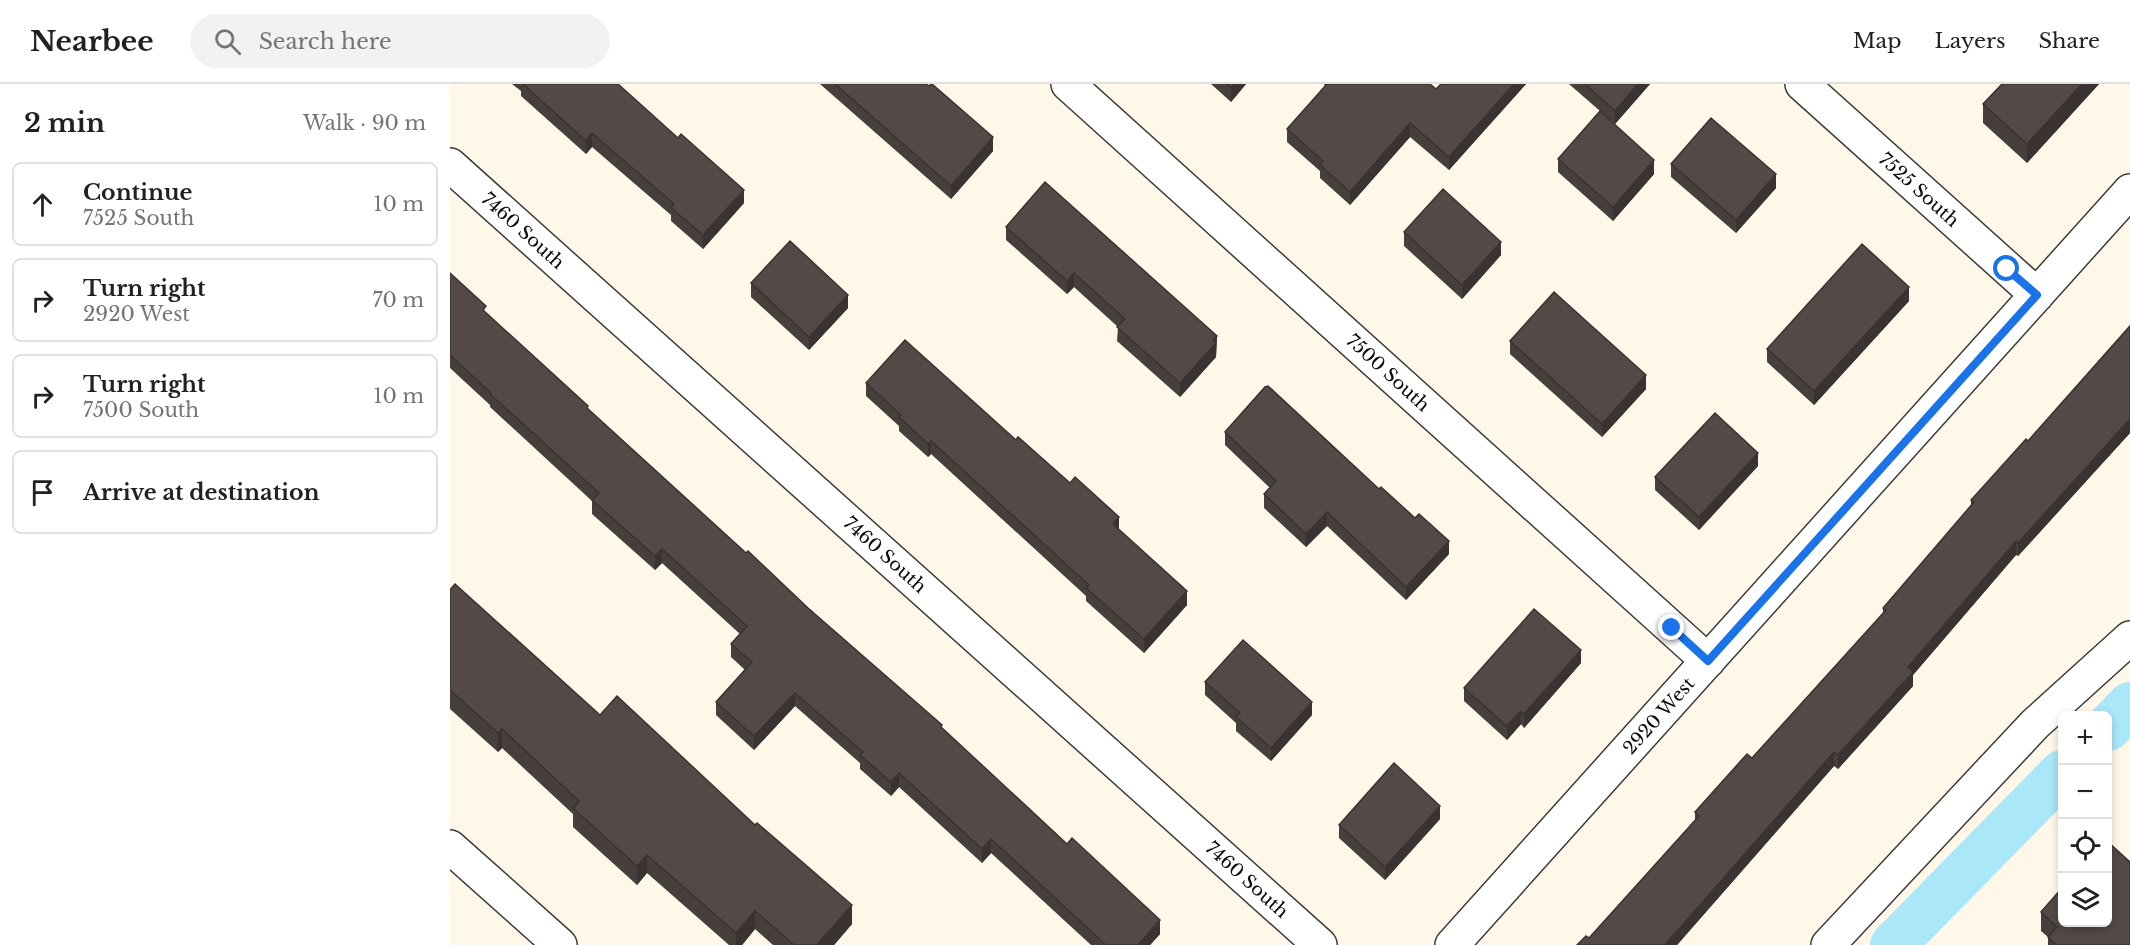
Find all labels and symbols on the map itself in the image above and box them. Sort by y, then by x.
street label: 7525 South [1874,148,1964,232]
street label: 7460 South [477,188,569,274]
route start [1993,255,2019,281]
street label: 7500 South [1342,330,1434,416]
street label: 7460 South [839,512,931,598]
route end [1658,614,1684,640]
street label: 2920 West [1619,673,1699,759]
street label: 7460 South [1201,837,1293,923]

